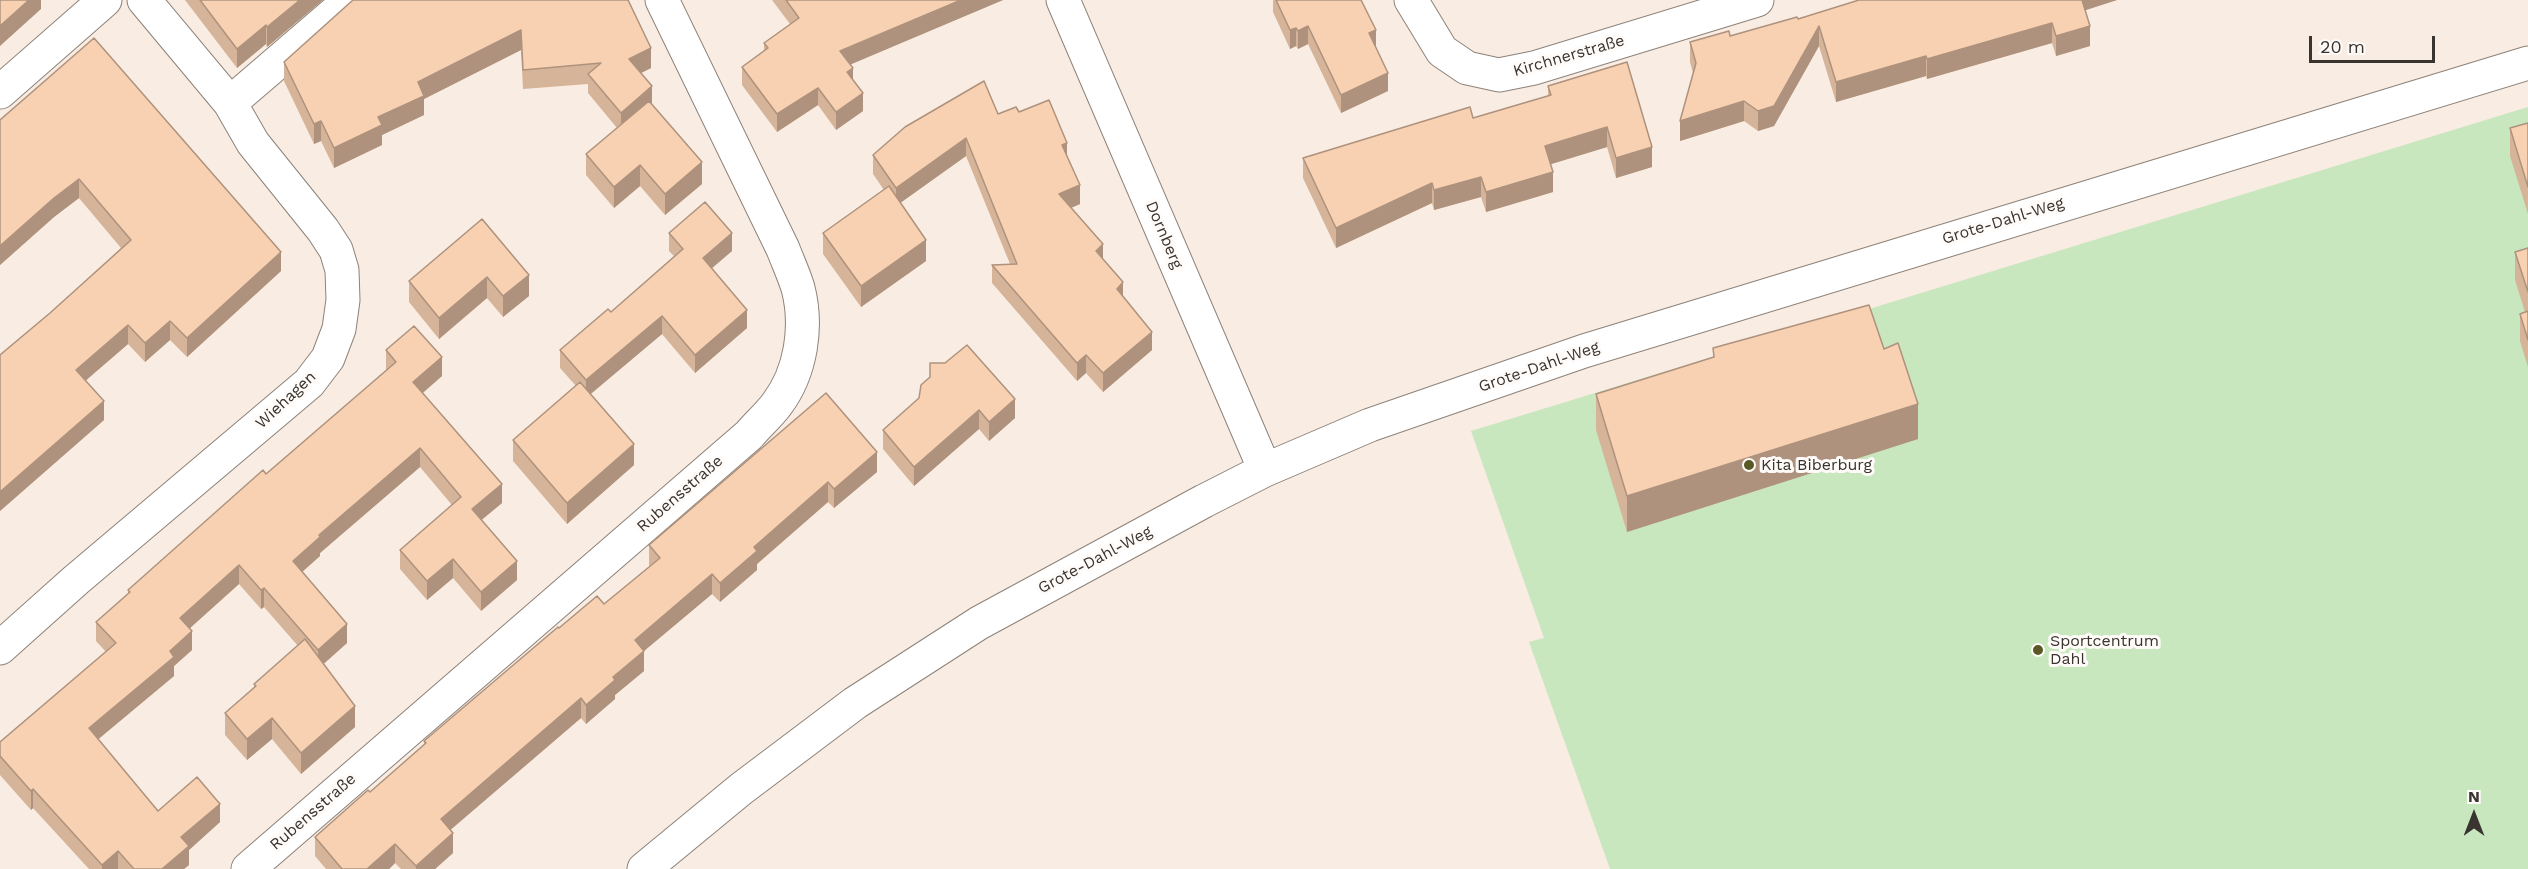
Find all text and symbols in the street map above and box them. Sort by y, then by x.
scale bar [2312,24,2438,62]
street label: Kirchnerstraße [1511,31,1627,81]
text: 20 m [2320,36,2365,57]
street label: Grote-Dahl-Weg [1940,193,2066,249]
street label: Dornberg [1141,198,1187,272]
street label: Grote-Dahl-Weg [1476,337,1602,397]
street label: Wiehagen [252,367,320,433]
street label: Rubensstraße [633,451,727,537]
place label: Kita Biberburg [1761,455,1872,475]
marker: Kita Biberburg [1742,458,1756,472]
street label: Grote-Dahl-Weg [1035,522,1155,598]
place label: Sportcentrum Dahl [2050,631,2159,669]
marker: Sportcentrum Dahl [2031,643,2045,657]
street label: Rubensstraße [266,769,360,855]
north arrow [2444,785,2504,845]
text: N [2468,787,2480,806]

